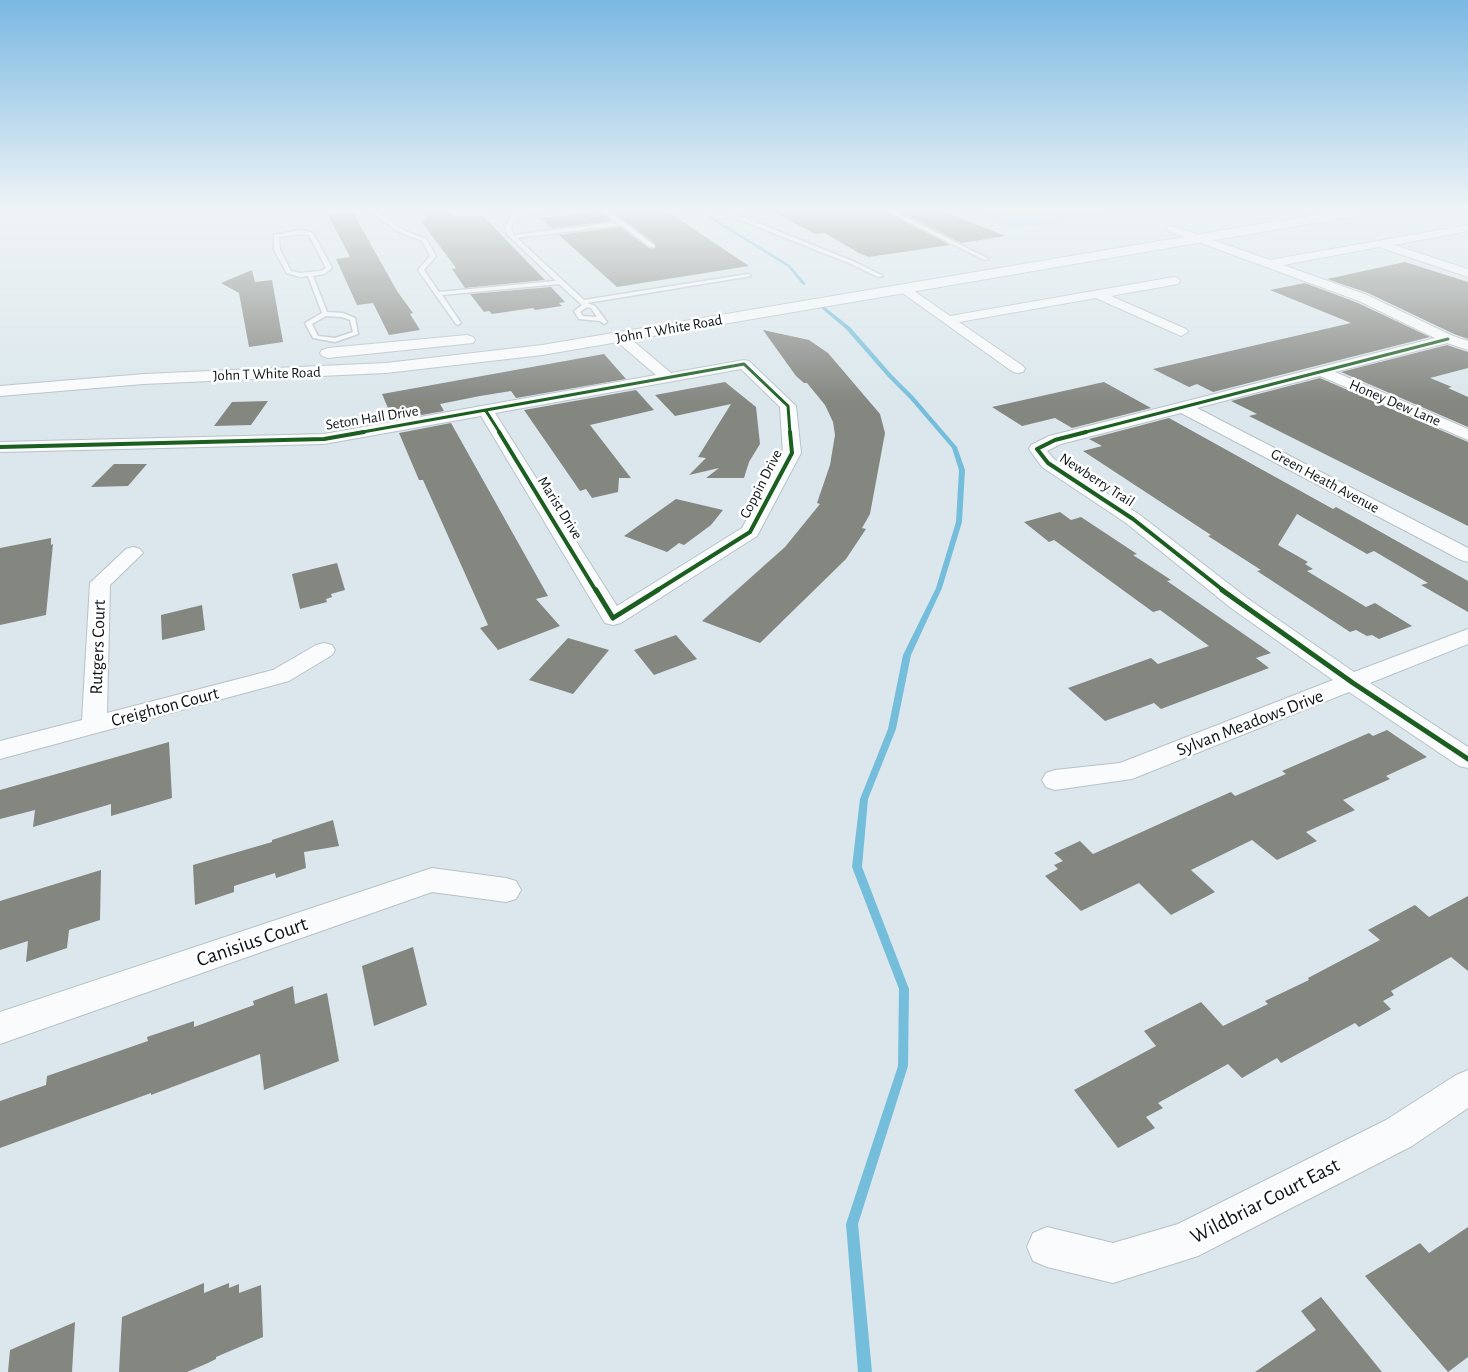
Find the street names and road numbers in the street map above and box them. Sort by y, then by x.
street label: John T White Road [614,311,724,347]
street label: John T White Road [213,363,321,385]
street label: Honey Dew Lane [1347,376,1443,430]
street label: Seton Hall Drive [324,402,420,434]
street label: Green Heath Avenue [1268,445,1382,517]
street label: Coppin Drive [736,446,786,522]
street label: Newberry Trail [1056,449,1138,511]
street label: Marist Drive [534,473,586,543]
street label: Rutgers Court [86,599,110,695]
street label: Creighton Court [109,682,221,732]
street label: Sylvan Meadows Drive [1174,685,1326,761]
street label: Canisius Court [193,911,311,973]
street label: Wildbriar Court East [1186,1152,1344,1250]

